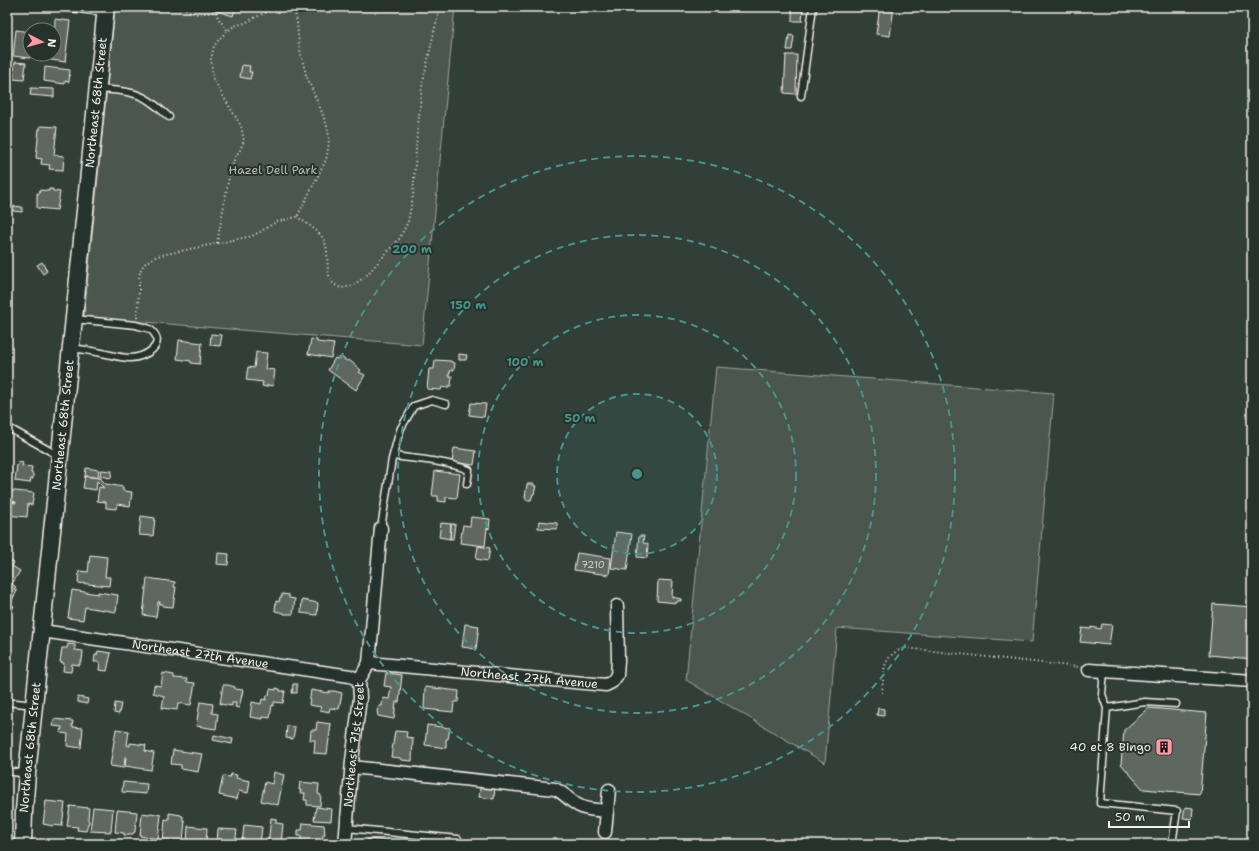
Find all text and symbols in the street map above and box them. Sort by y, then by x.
north arrow [22,22,62,62]
street label: Northeast 68th Street [81,37,111,169]
text: N [44,38,59,48]
park label: Hazel Dell Park [229,162,318,178]
text: 200 m [392,241,432,257]
text: 150 m [450,297,486,313]
text: 100 m [507,354,544,370]
street label: Northeast 68th Street [48,359,78,491]
text: 50 m [565,410,596,426]
centre of rings [630,467,644,481]
house number: 7210 [581,558,605,571]
street label: Northeast 27th Avenue [131,636,270,672]
street label: Northeast 27th Avenue [460,664,599,692]
street label: Northeast 68th Street [16,681,44,813]
street label: Northeast 71st Street [340,681,368,808]
building icon: 40 et 8 Bingo [1154,737,1174,757]
place label: 40 et 8 Bingo [1070,739,1151,755]
scale bar [1109,803,1189,829]
text: 50 m [1115,809,1145,825]

